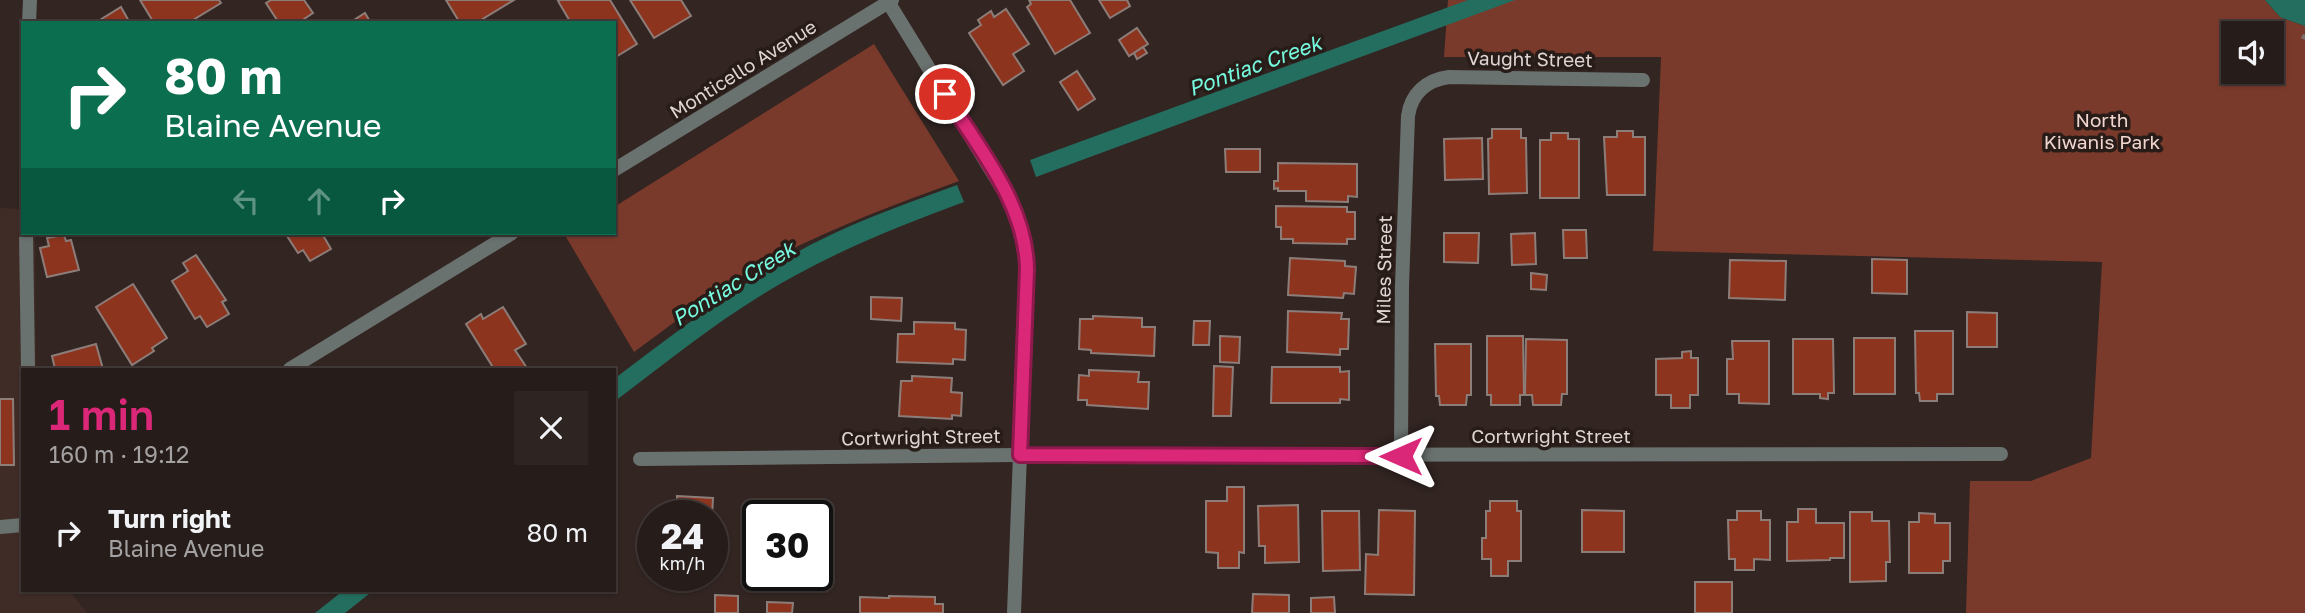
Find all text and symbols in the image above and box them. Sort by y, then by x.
street label: Monticello Avenue [665,14,820,123]
map controls [2221,21,2284,84]
button: sound [2221,21,2284,84]
water label: Pontiac Creek [1184,28,1327,101]
text: 80 m [164,46,282,105]
street label: Vaught Street [1467,46,1593,71]
icon: right [49,49,140,140]
pin [915,64,975,124]
icon: arrive [926,75,964,113]
text: Blaine Avenue [164,106,382,144]
park label: North Kiwanis Park [2044,108,2161,153]
icon: left [227,182,265,220]
icon: ahead [300,182,338,220]
icon: right [373,182,411,220]
street label: Miles Street [1371,215,1396,325]
water label: Pontiac Creek [667,234,801,331]
text: 1 min [49,389,154,439]
button: close [514,391,588,465]
position arrow [1364,419,1438,493]
street label: Cortwright Street [841,424,1001,449]
street label: Cortwright Street [1471,424,1631,447]
text: 160 m · 19:12 [49,440,189,468]
speed limit sign: 30 [742,500,833,591]
text: Turn right [108,503,231,534]
icon: right [49,514,87,552]
text: 24 [661,515,704,557]
text: 80 m [527,517,588,548]
text: Blaine Avenue [108,534,264,562]
text: km/h [660,552,705,574]

